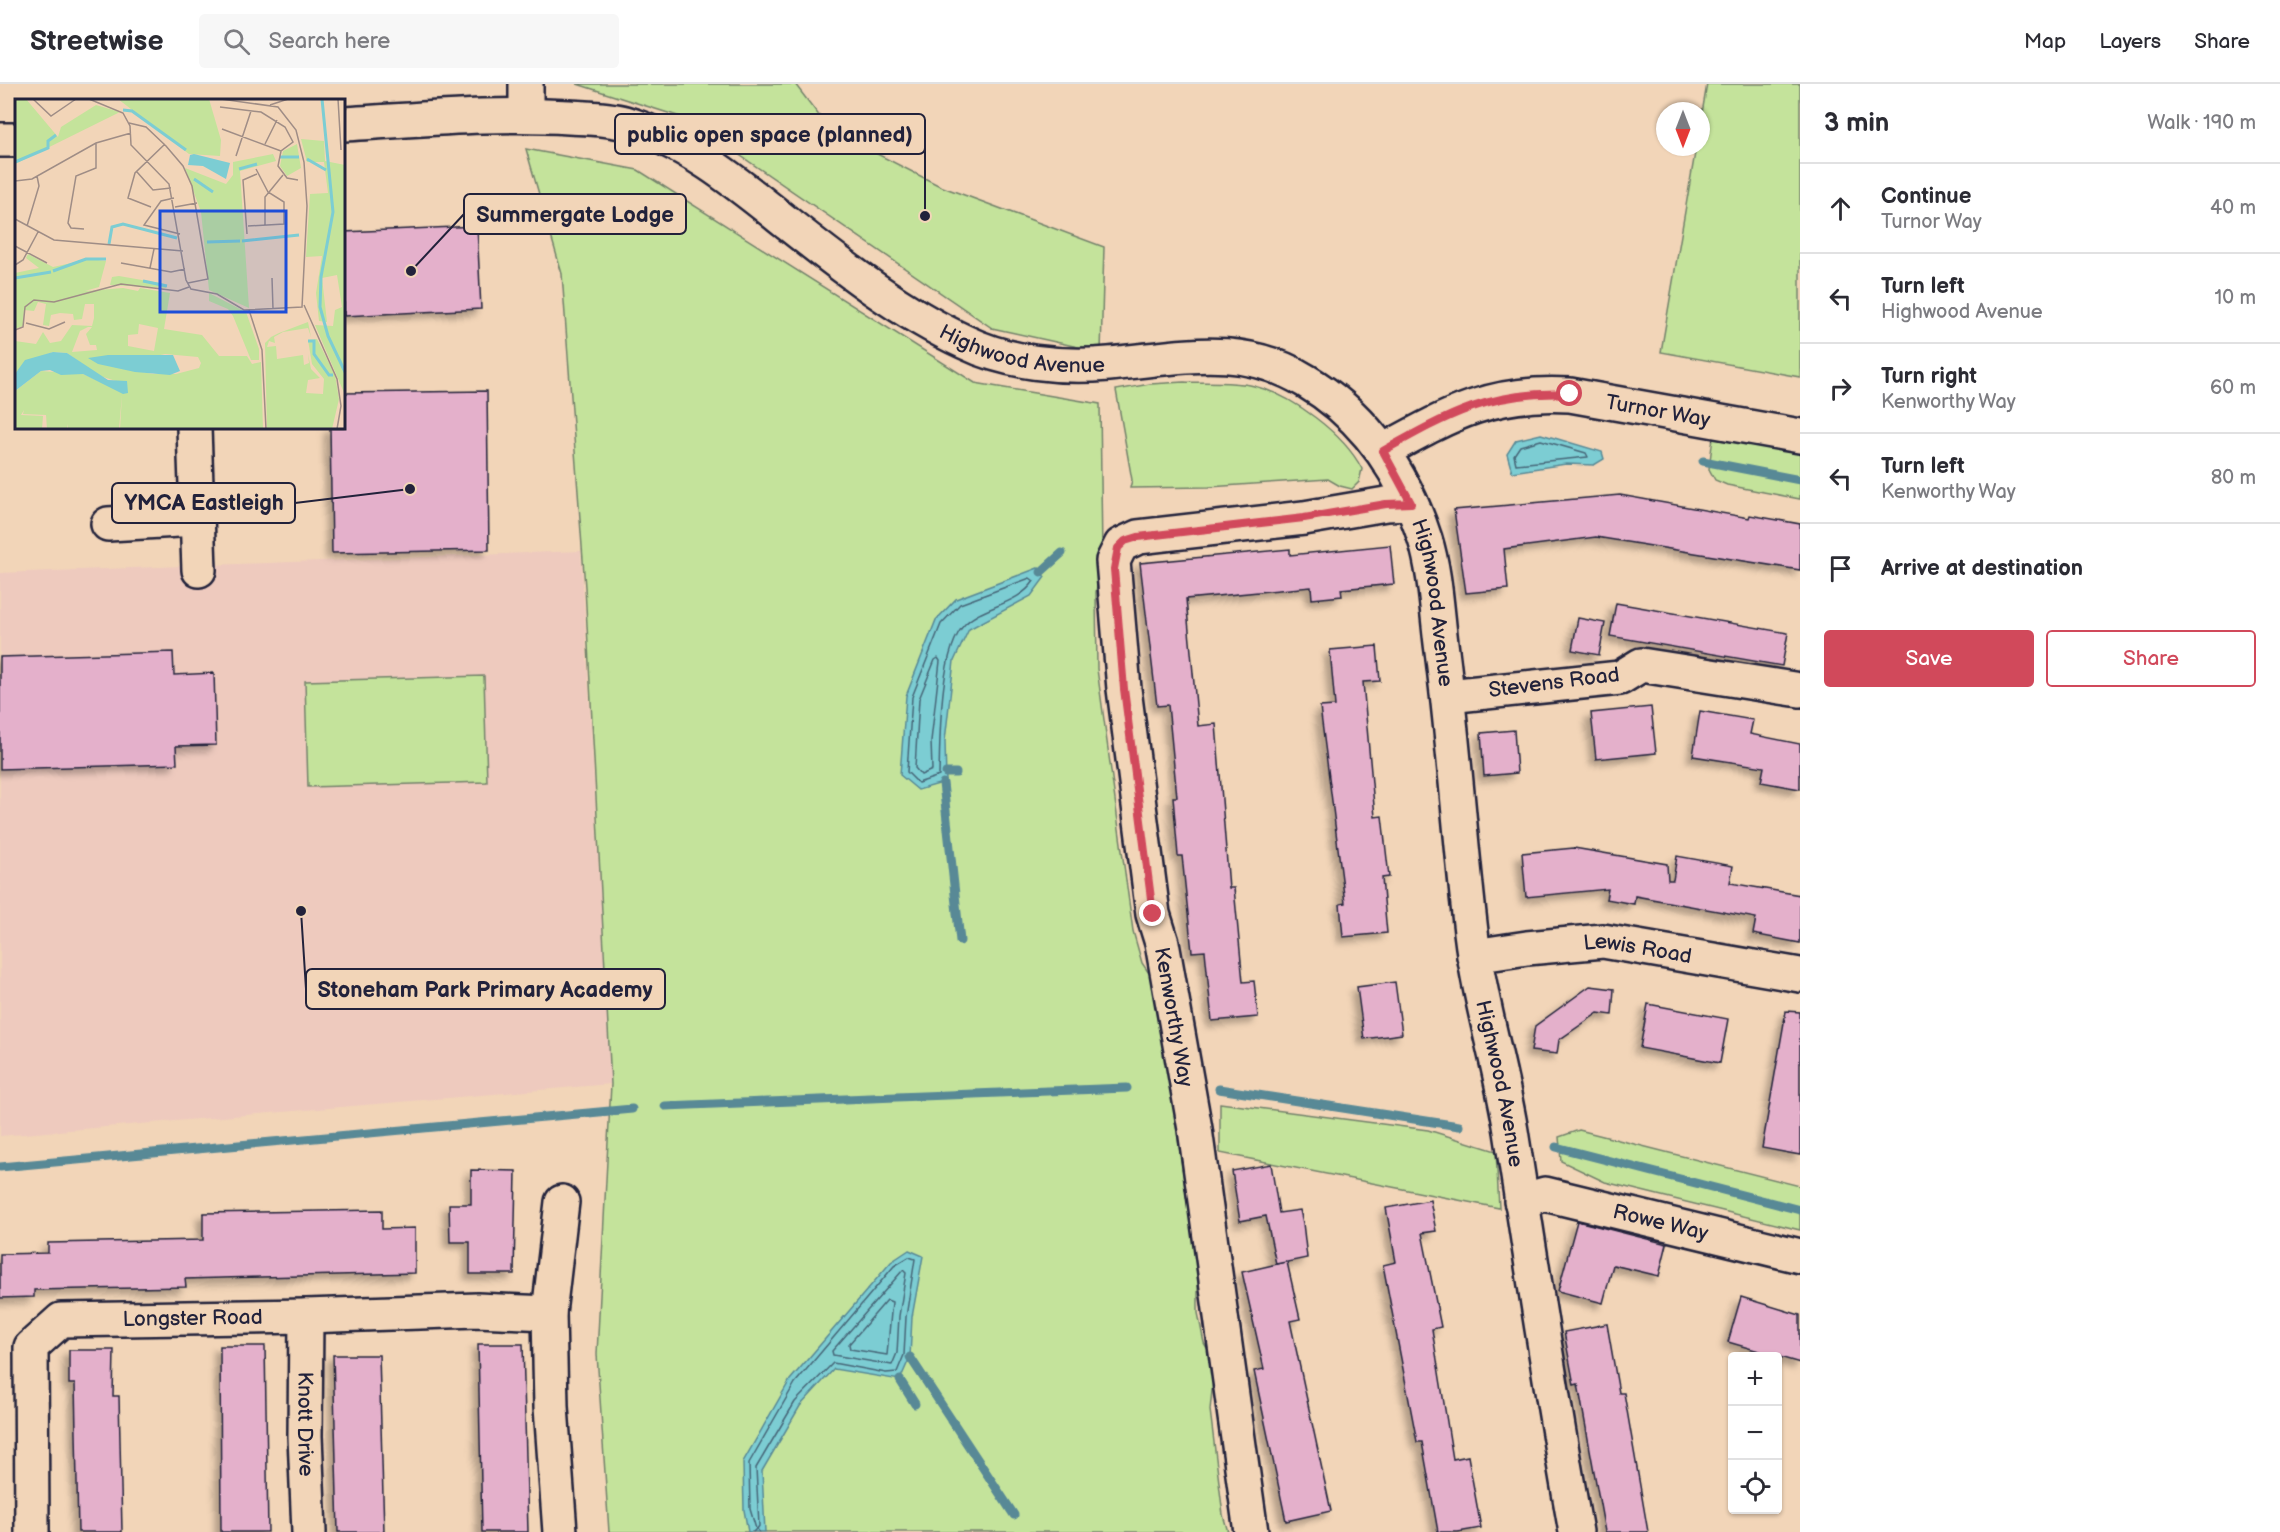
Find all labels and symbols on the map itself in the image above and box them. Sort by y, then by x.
inset map [15,99,345,429]
north arrow [1656,102,1710,156]
callout: public open space (planned) [615,114,925,154]
text: public open space (planned) [627,122,913,149]
callout: Summergate Lodge [464,194,686,234]
text: Summergate Lodge [476,202,674,229]
street label: Highwood Avenue [935,319,1105,378]
route start [1556,380,1582,406]
street label: Turnor Way [1604,390,1713,433]
callout: YMCA Eastleigh [112,483,295,523]
text: YMCA Eastleigh [124,490,284,517]
street label: Highwood Avenue [1406,515,1458,688]
street label: Stevens Road [1487,662,1621,703]
route end [1139,900,1165,926]
street label: Lewis Road [1582,929,1694,969]
street label: Kenworthy Way [1149,945,1198,1089]
callout: Stoneham Park Primary Academy [306,969,665,1009]
text: Stoneham Park Primary Academy [317,977,653,1004]
street label: Highwood Avenue [1470,998,1528,1169]
street label: Rowe Way [1610,1199,1711,1246]
street label: Longster Road [122,1305,263,1332]
street label: Knott Drive [292,1371,319,1477]

